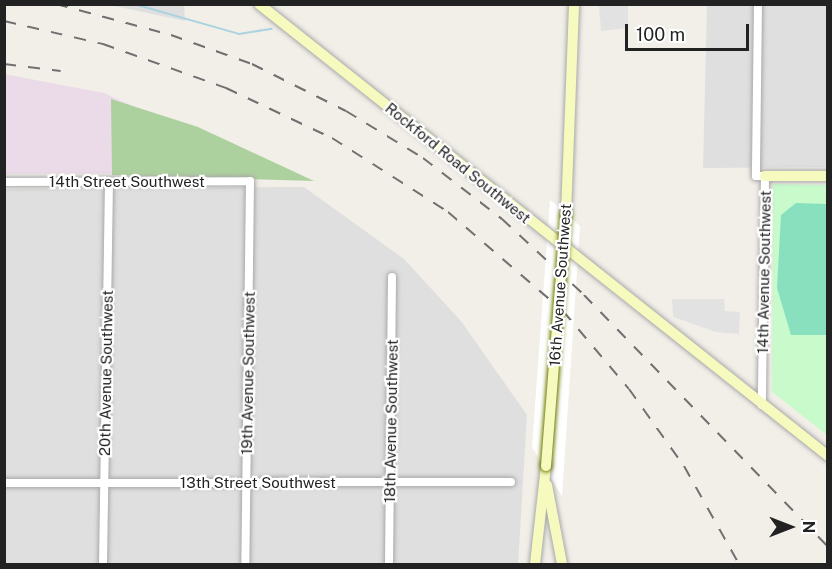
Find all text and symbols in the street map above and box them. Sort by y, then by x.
scale bar [628,12,752,50]
text: 100 m [636,24,685,45]
street label: Rockford Road Southwest [382,99,534,227]
street label: 14th Street Southwest [49,173,205,191]
street label: 14th Avenue Southwest [754,190,774,354]
street label: 16th Avenue Southwest [545,203,575,367]
street label: 20th Avenue Southwest [96,290,116,456]
street label: 19th Avenue Southwest [238,291,258,455]
street label: 18th Avenue Southwest [381,339,401,503]
street label: 13th Street Southwest [180,474,336,492]
north arrow [760,497,820,557]
text: N [799,521,818,533]

